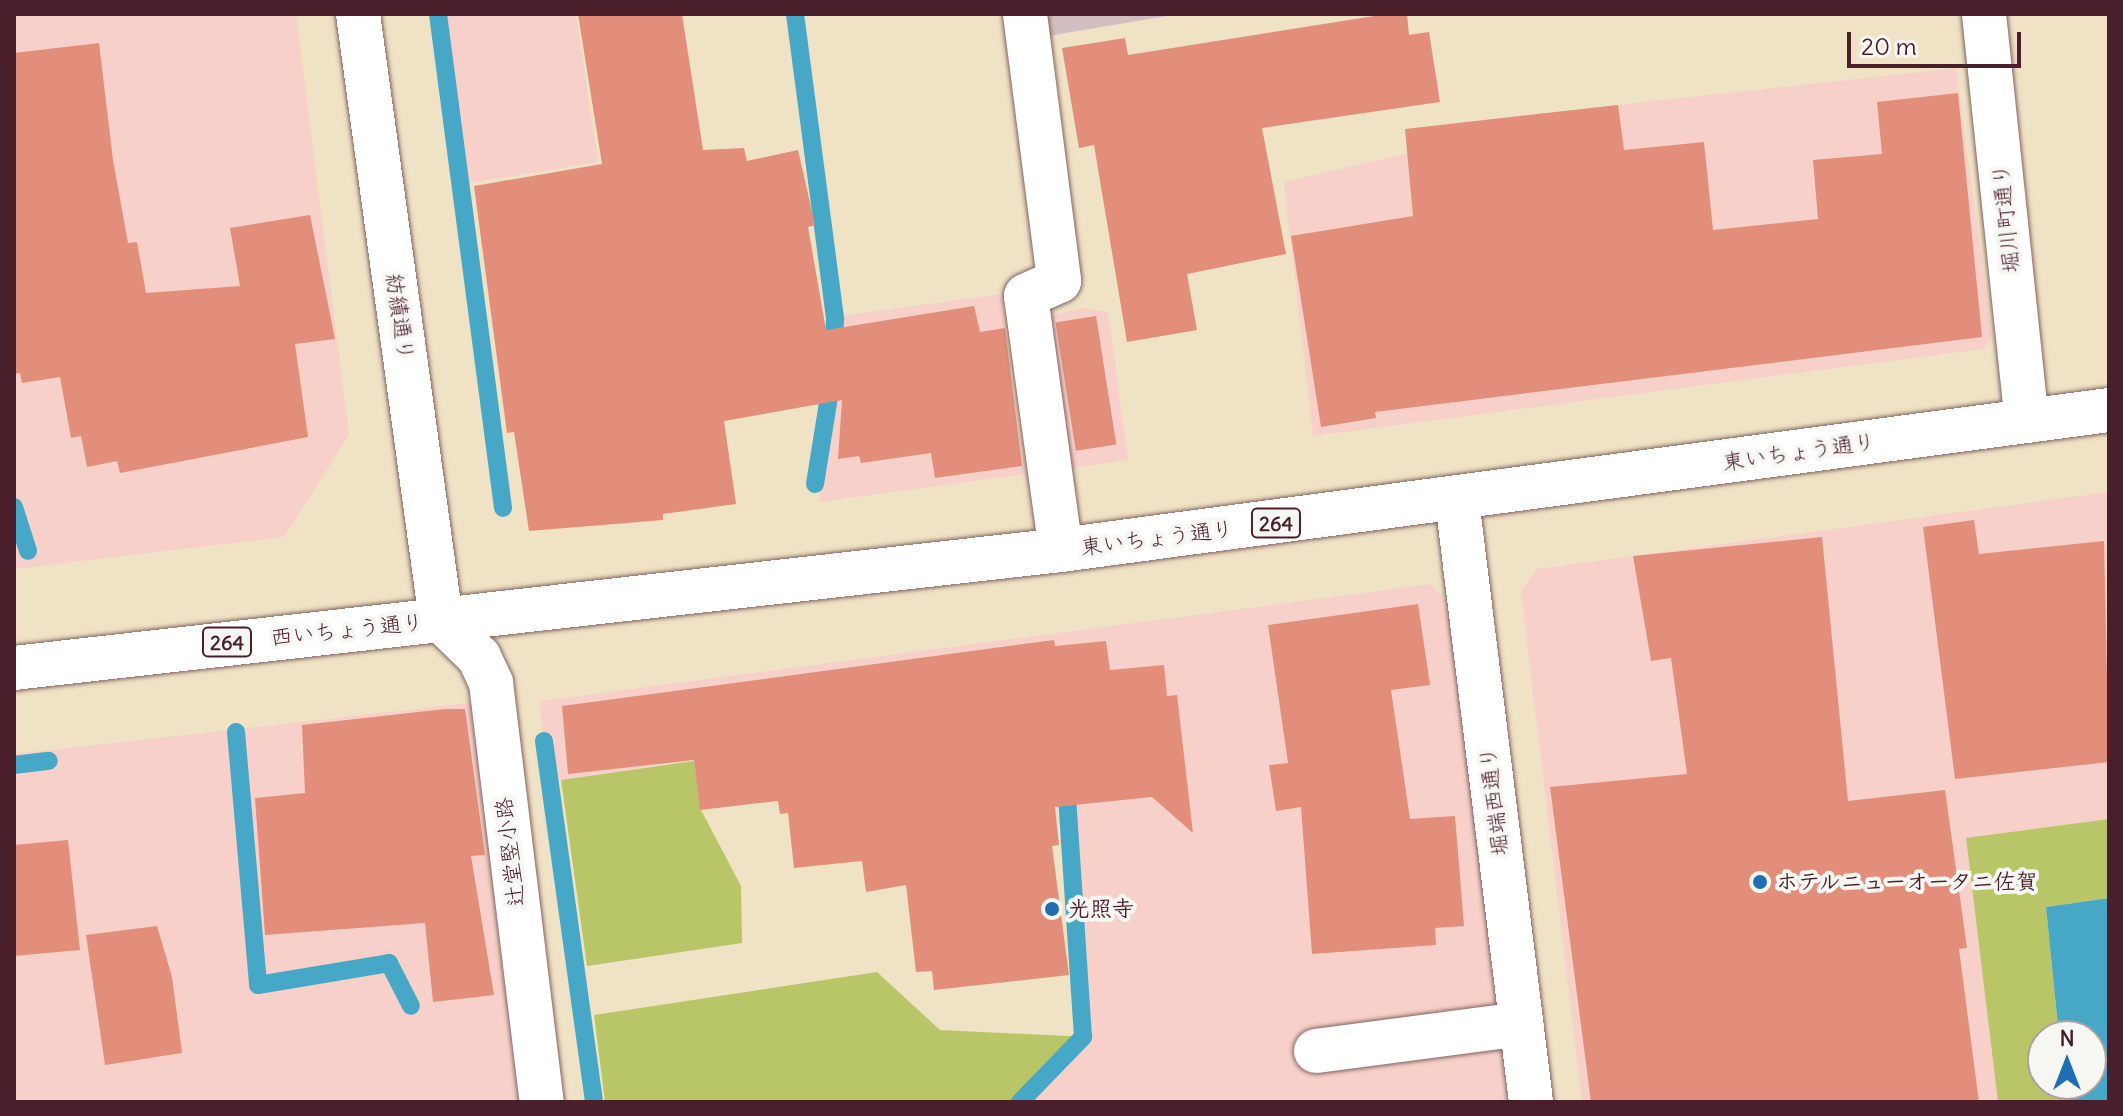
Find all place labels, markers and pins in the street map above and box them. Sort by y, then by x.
place label: ホテルニューオータニ佐賀 [1776,869,2040,895]
marker: ホテルニューオータニ佐賀 [1751,873,1769,891]
place label: 光照寺 [1068,896,1134,922]
marker: 光照寺 [1043,900,1061,918]

